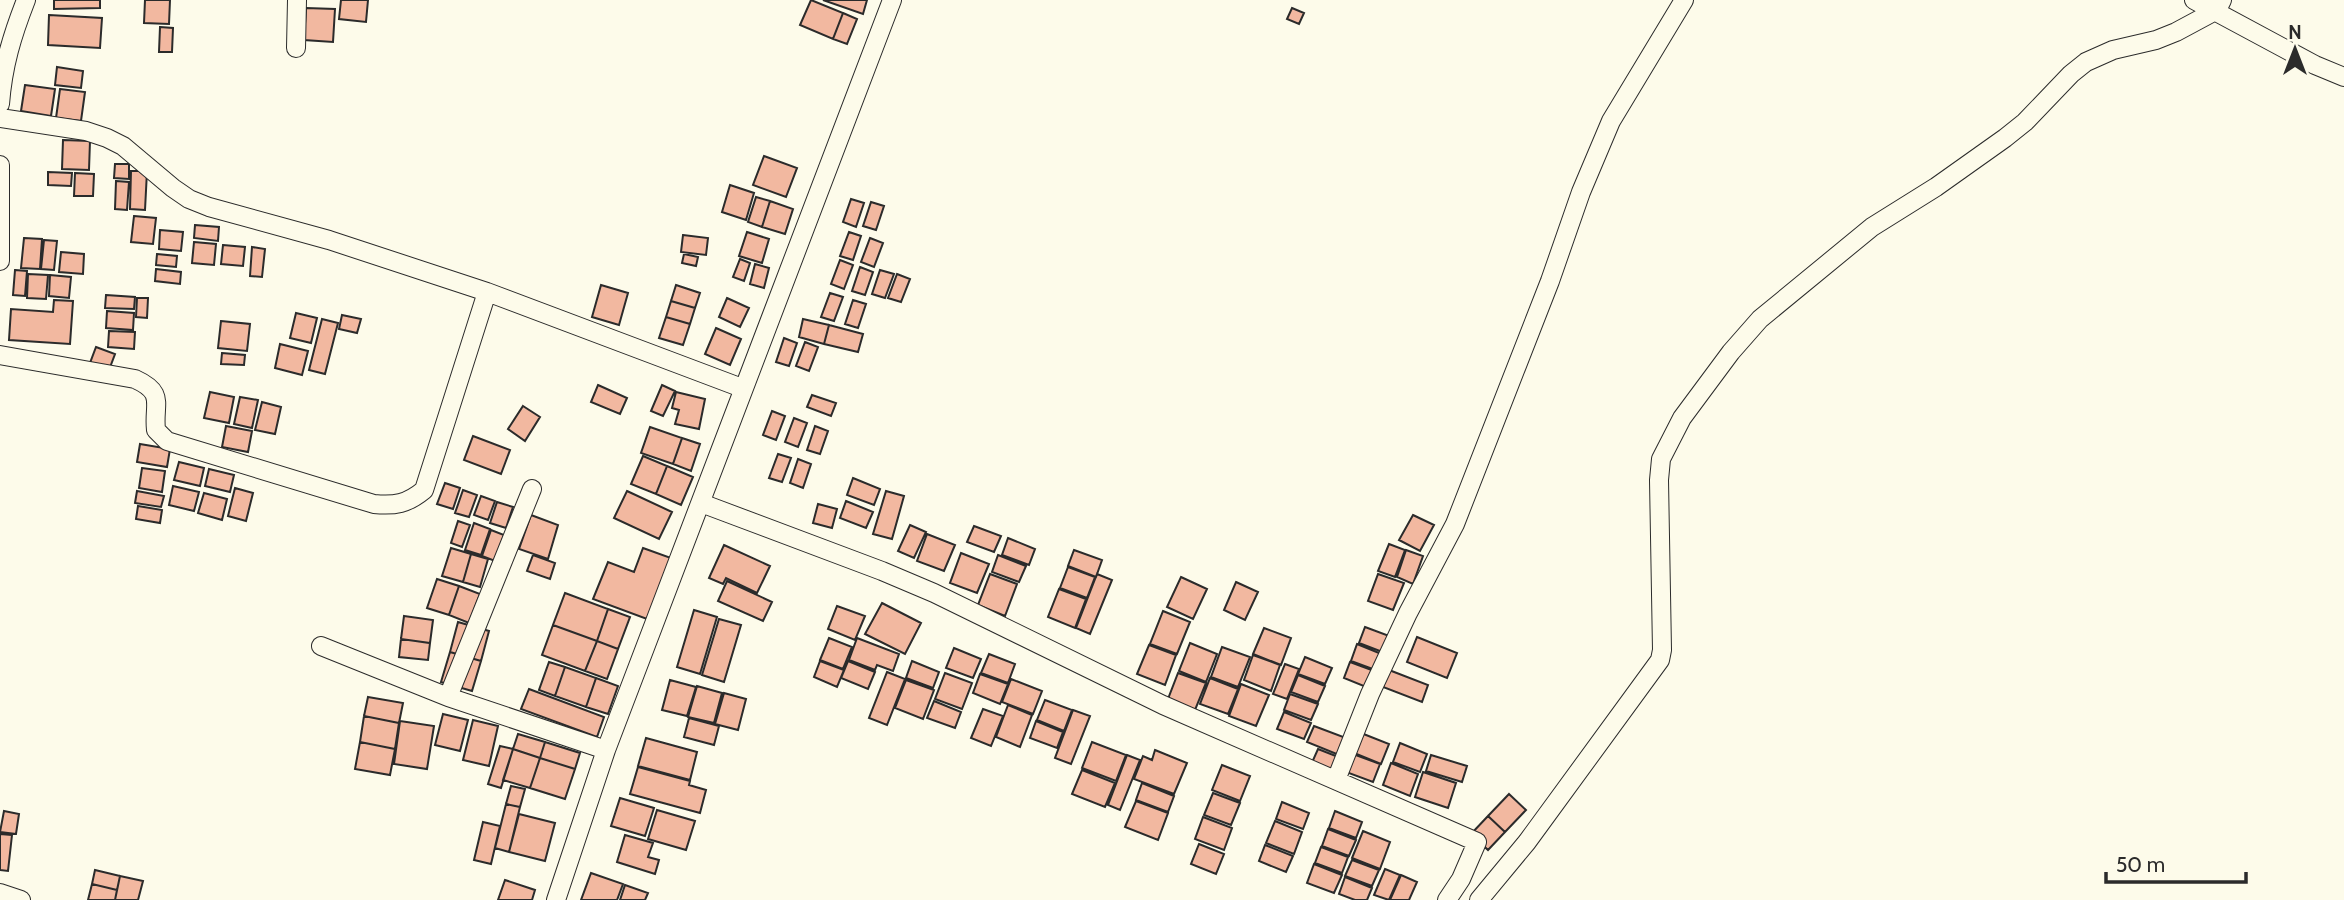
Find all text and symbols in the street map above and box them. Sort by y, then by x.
north arrow [2260,14,2330,84]
text: N [2288,21,2302,44]
scale bar [2106,841,2246,885]
text: 50 m [2116,852,2165,877]

